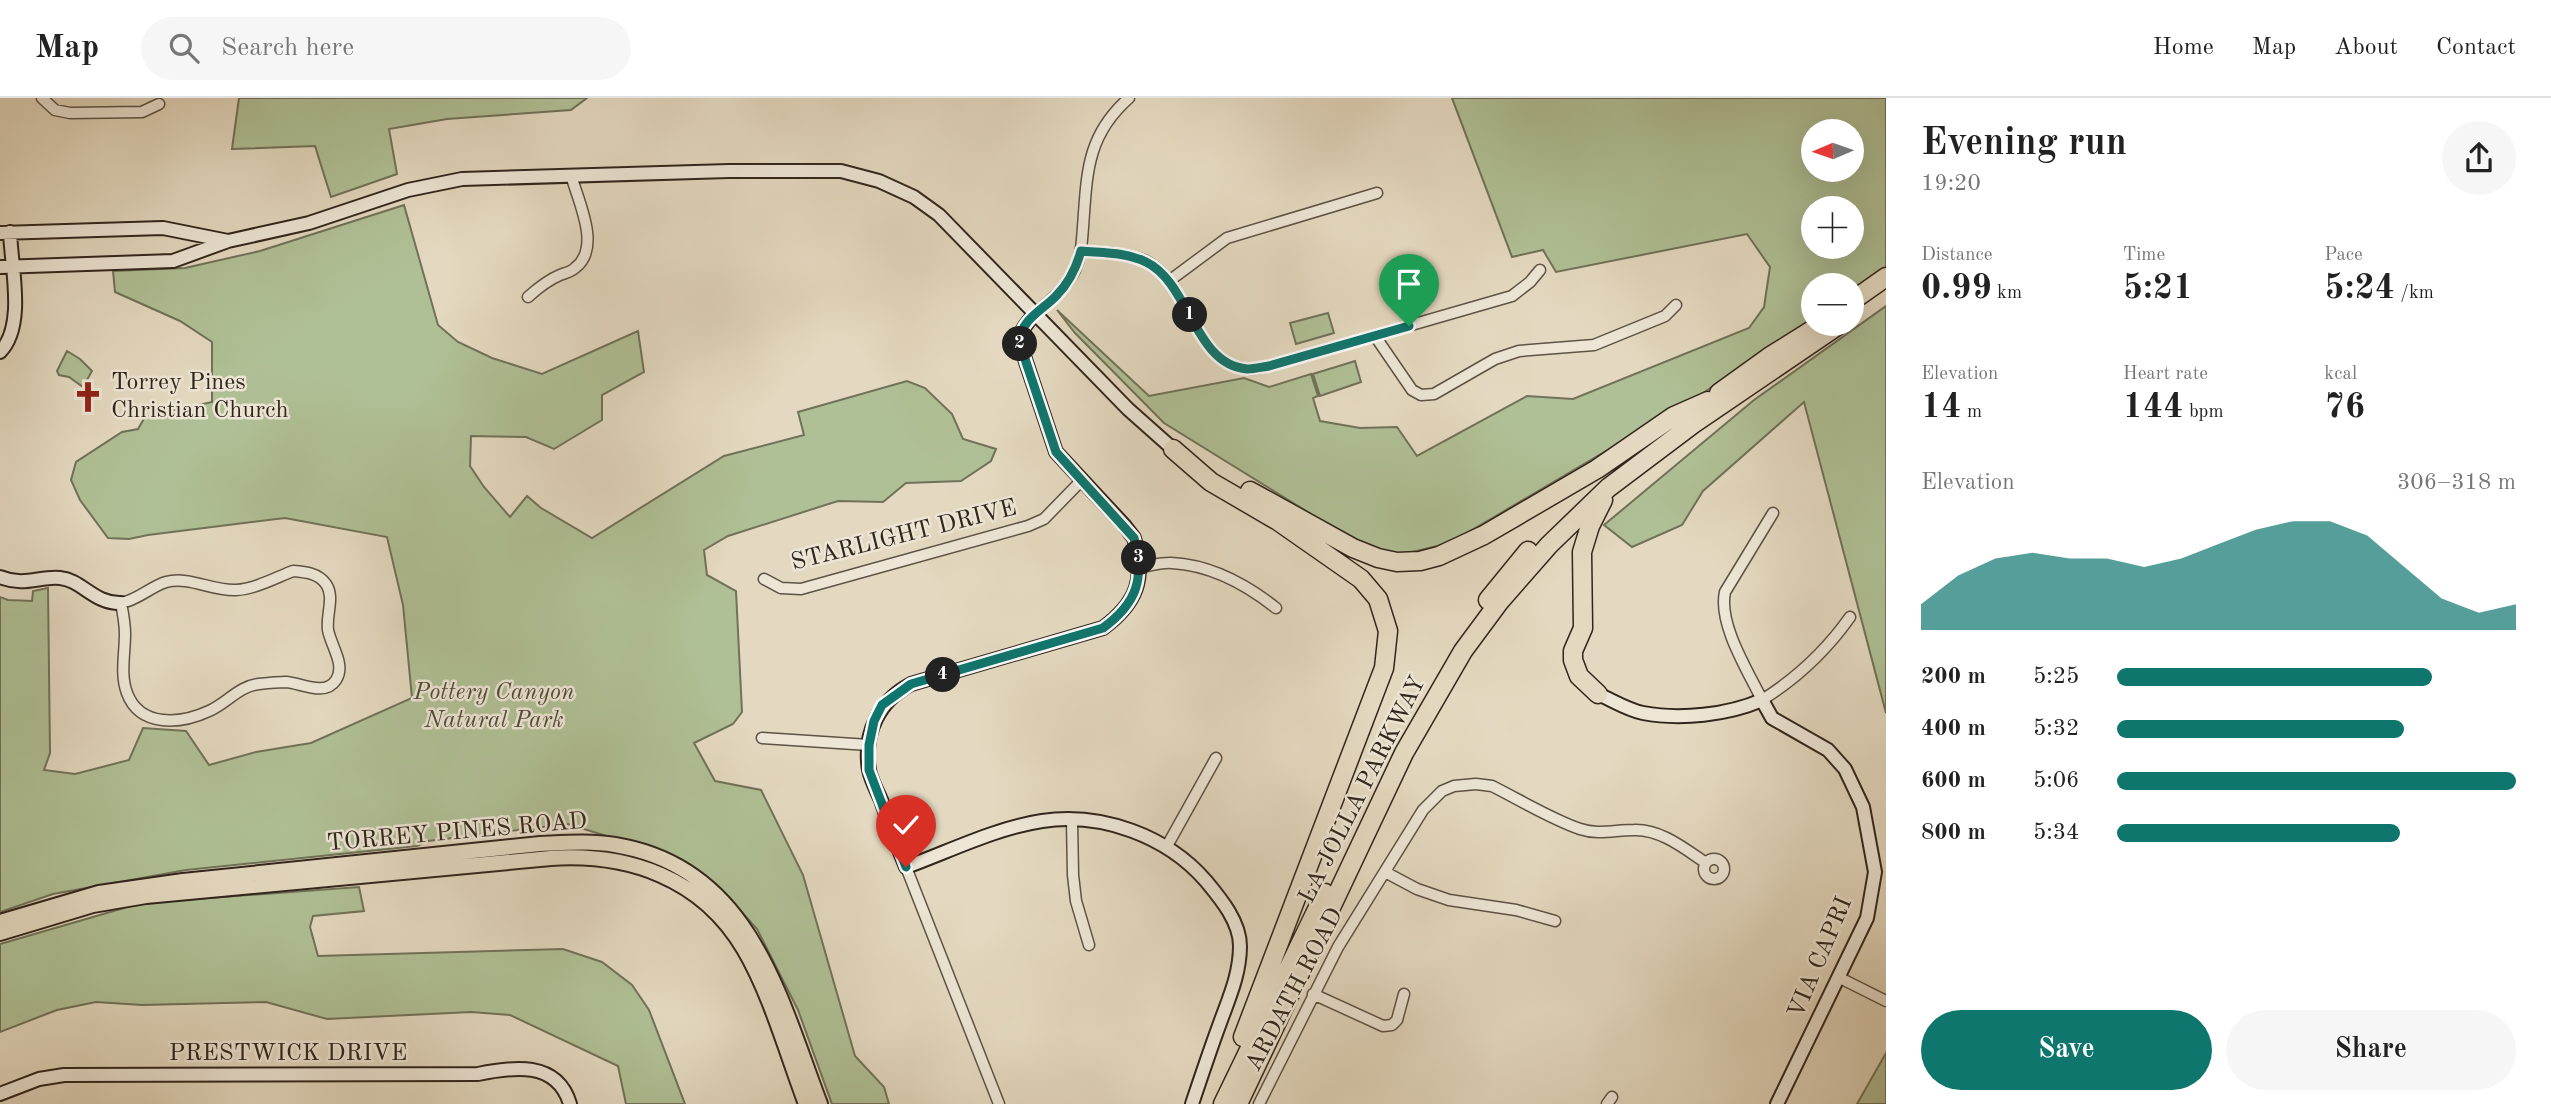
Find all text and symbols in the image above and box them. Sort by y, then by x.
search box [141,17,631,80]
icon: search [165,29,203,67]
text: Map [35,32,99,65]
text: Search here [221,35,354,61]
text: Home [2153,36,2214,60]
text: Map [2252,36,2296,60]
text: About [2334,36,2398,60]
text: Contact [2436,36,2516,60]
north arrow [1801,119,1864,182]
map controls [1801,119,1864,336]
button: share [2442,121,2516,195]
text: Evening run [1921,125,2127,163]
text: 19:20 [1921,172,1981,195]
button: + [1801,196,1864,259]
text: Distance [1921,246,1993,265]
text: Time [2123,246,2165,265]
text: Pace [2324,246,2363,265]
pin [1379,254,1439,326]
icon: arrive [1390,265,1428,303]
text: 0.99 [1921,271,1992,306]
text: 5:21 [2123,271,2193,306]
text: 5:24 [2324,271,2395,306]
button: − [1801,273,1864,336]
text: km [1992,284,2022,303]
text: /km [2395,284,2434,303]
pin: 1 [1172,298,1208,332]
text: 1 [1184,305,1195,324]
pin: 2 [1002,327,1038,362]
text: 2 [1014,334,1025,353]
text: Elevation [1921,365,1998,384]
text: Heart rate [2123,365,2208,384]
text: kcal [2324,365,2357,384]
place label: Torrey Pines Christian Church [111,371,289,423]
church icon: Torrey Pines Christian Church [71,380,105,414]
text: 14 [1921,390,1962,425]
text: 144 [2123,390,2184,425]
text: 76 [2324,390,2365,425]
text: m [1962,403,1982,422]
text: bpm [2184,403,2224,422]
text: Elevation [1921,471,2015,494]
text: 306–318 m [2397,471,2516,494]
street label: STARLIGHT DRIVE [789,496,1019,576]
pin: 3 [1122,540,1156,575]
text: 3 [1133,548,1144,567]
pin: 4 [926,658,960,692]
text: 4 [937,665,948,684]
text: 200 m [1921,665,1986,688]
text: 5:25 [2033,665,2079,688]
street label: LA JOLLA PARKWAY [1295,673,1431,907]
park label: Pottery Canyon Natural Park [412,681,575,733]
text: 400 m [1921,717,1986,740]
text: 5:32 [2033,717,2079,740]
text: 600 m [1921,769,1986,792]
text: 5:06 [2033,769,2079,792]
pin [876,795,936,867]
icon: check [887,806,925,844]
street label: TORREY PINES ROAD [326,810,588,856]
text: 800 m [1921,821,1986,844]
text: 5:34 [2033,821,2079,844]
street label: VIA CAPRI [1785,894,1857,1022]
street label: ARDATH ROAD [1242,904,1348,1076]
button: Save [1921,1010,2212,1090]
button: Share [2226,1010,2516,1090]
street label: PRESTWICK DRIVE [169,1042,407,1066]

